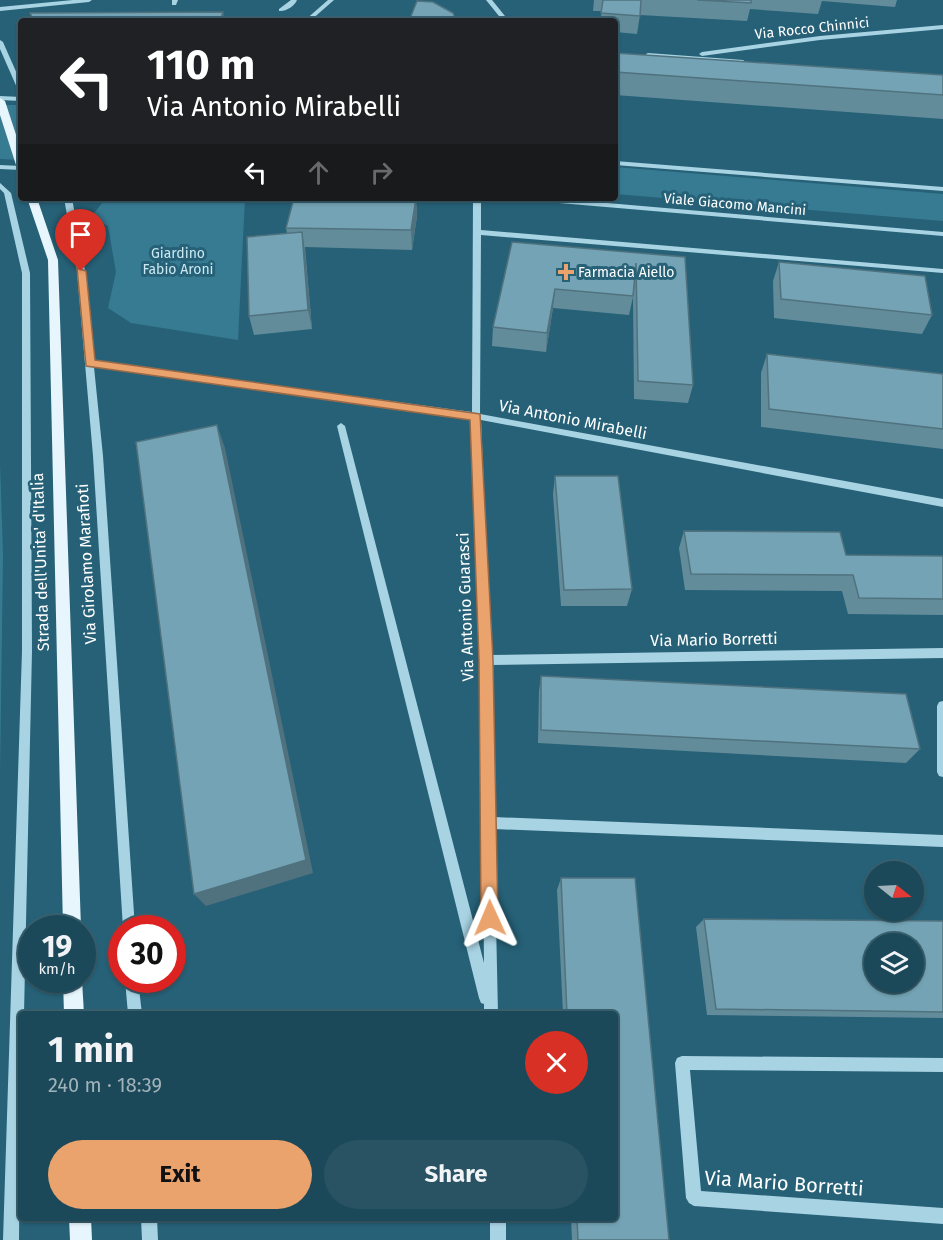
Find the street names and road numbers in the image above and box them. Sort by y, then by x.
street label: Via Rocco Chinnici [754,14,870,43]
street label: Viale Giacomo Mancini [663,190,807,219]
street label: Via Antonio Mirabelli [497,396,649,443]
street label: Strada dell'Unita' d'Italia [28,472,53,652]
street label: Via Girolamo Marafioti [73,483,100,645]
street label: Via Antonio Guarasci [453,532,478,682]
street label: Via Mario Borretti [650,629,778,650]
street label: Via Mario Borretti [704,1165,864,1201]

